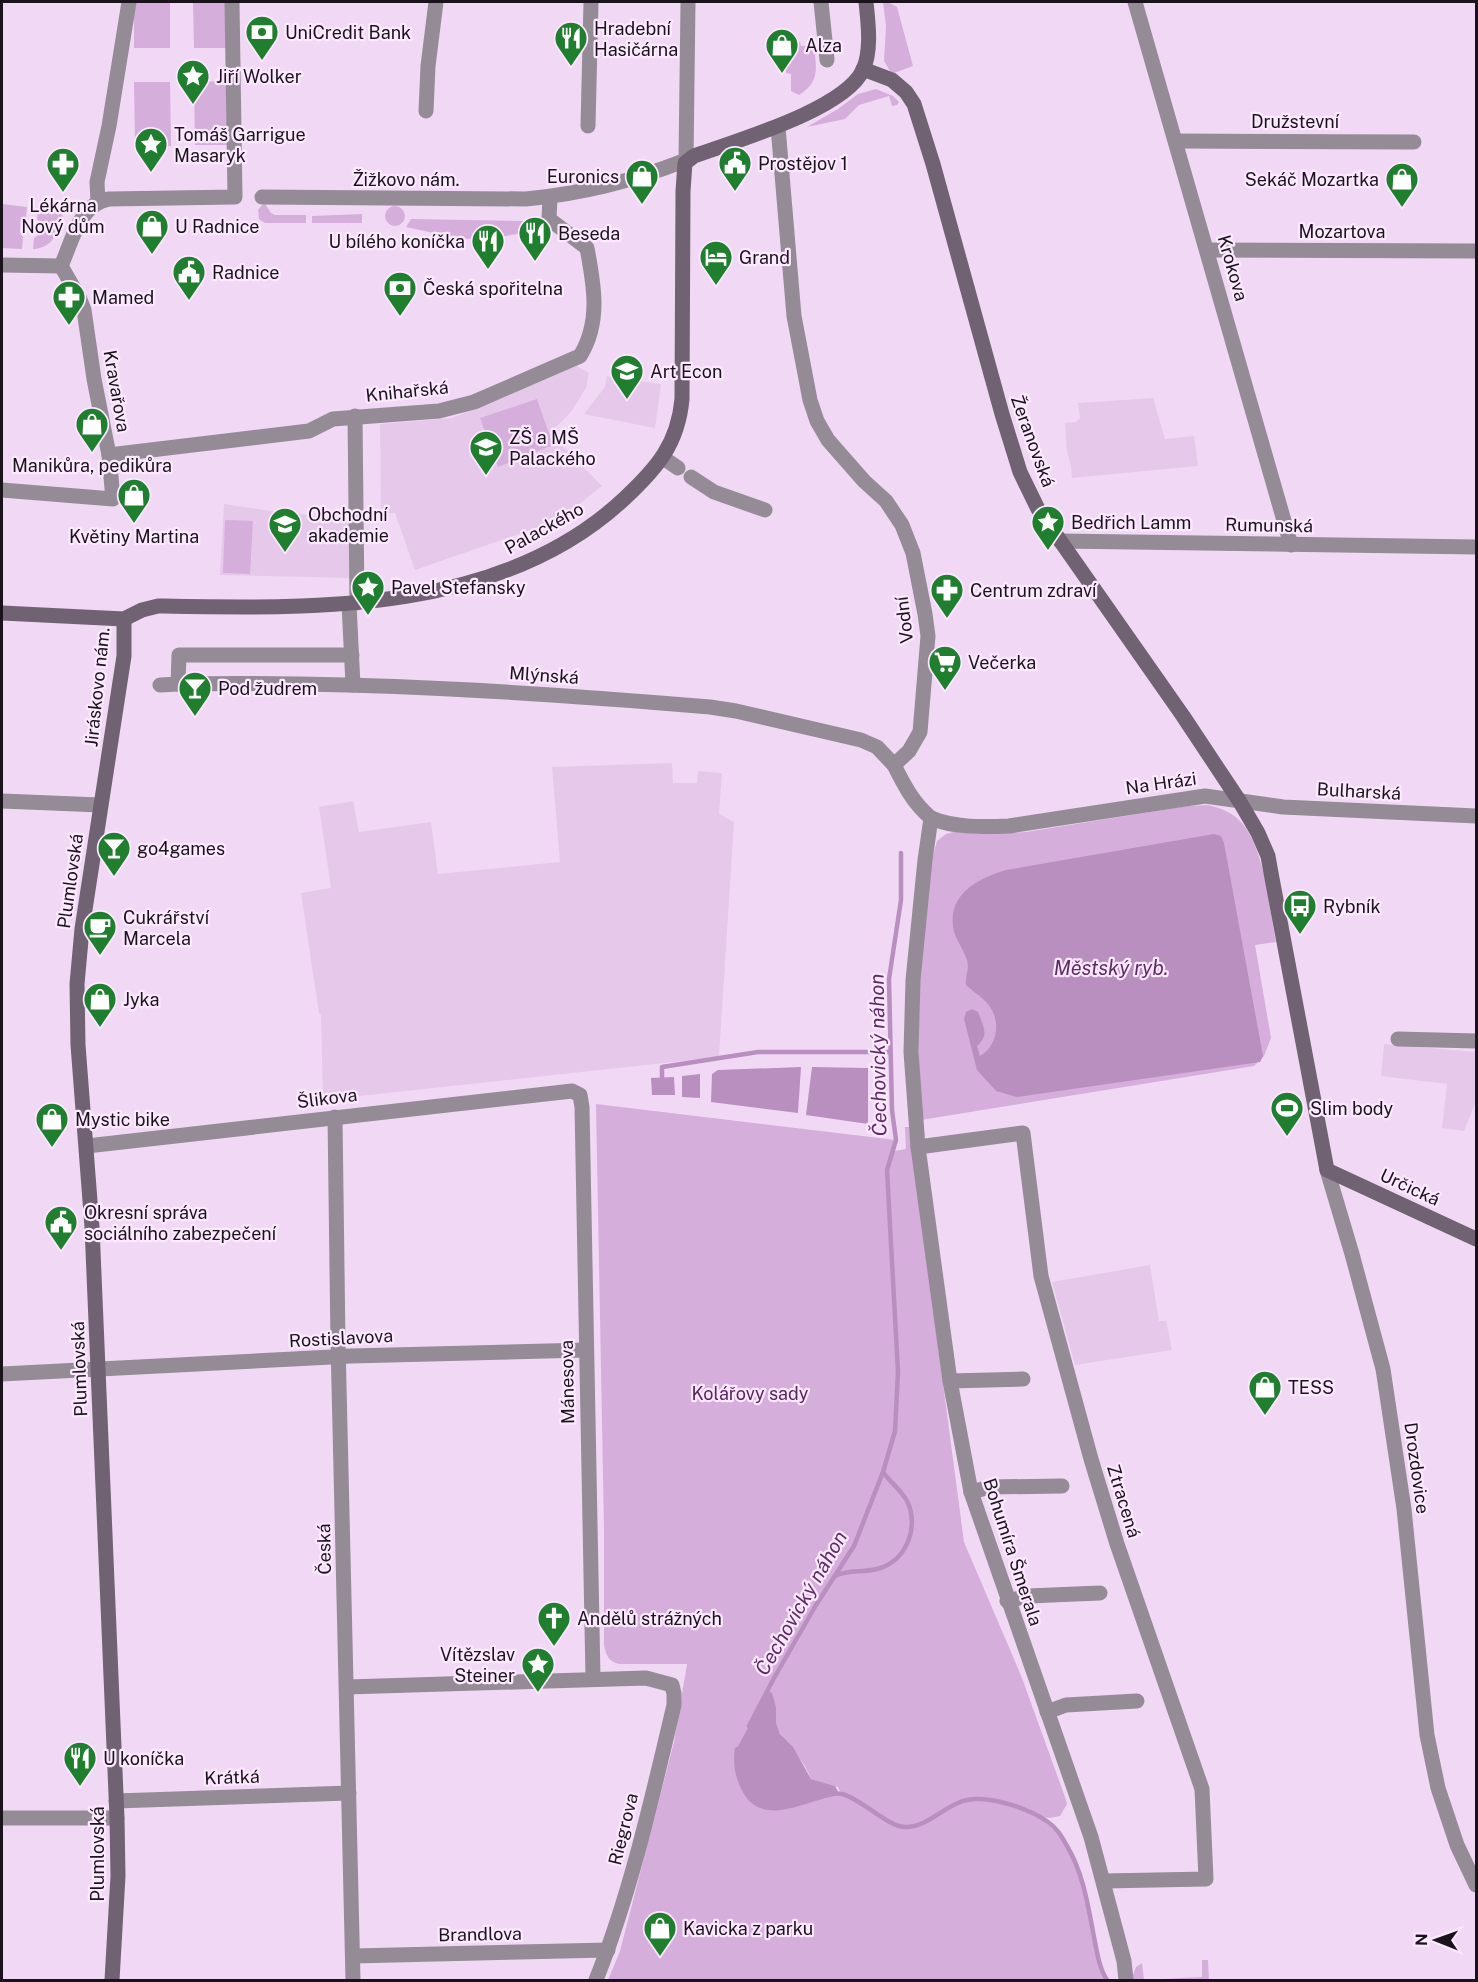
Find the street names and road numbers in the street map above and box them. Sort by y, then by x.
street label: Družstevní [1251,111,1340,132]
street label: Žižkovo nám. [352,169,460,190]
street label: Mozartova [1299,221,1385,242]
street label: Krokova [1214,232,1252,304]
street label: Kravařova [99,348,135,434]
street label: Knihařská [364,376,450,406]
street label: Žeranovská [1007,392,1059,490]
street label: Palackého [501,498,587,558]
street label: Rumunská [1225,514,1313,536]
street label: Vodní [891,595,917,645]
street label: Jiráskovo nám. [80,626,114,748]
street label: Mlýnská [508,662,580,688]
street label: Na Hrázi [1124,768,1198,798]
street label: Bulharská [1316,778,1402,804]
street label: Plumlovská [53,832,87,930]
street label: Šlikova [296,1084,358,1112]
street label: Určická [1377,1164,1443,1210]
street label: Plumlovská [67,1321,91,1417]
street label: Rostislavova [288,1325,394,1351]
street label: Mánesova [556,1340,578,1424]
street label: Drozdovice [1400,1421,1434,1515]
street label: Ztracená [1103,1462,1145,1540]
street label: Bohumíra Šmerala [979,1475,1047,1629]
street label: Česká [313,1523,335,1575]
street label: Krátká [204,1766,260,1788]
street label: Riegrova [604,1791,642,1867]
street label: Plumlovská [87,1806,108,1902]
street label: Brandlova [438,1923,522,1945]

